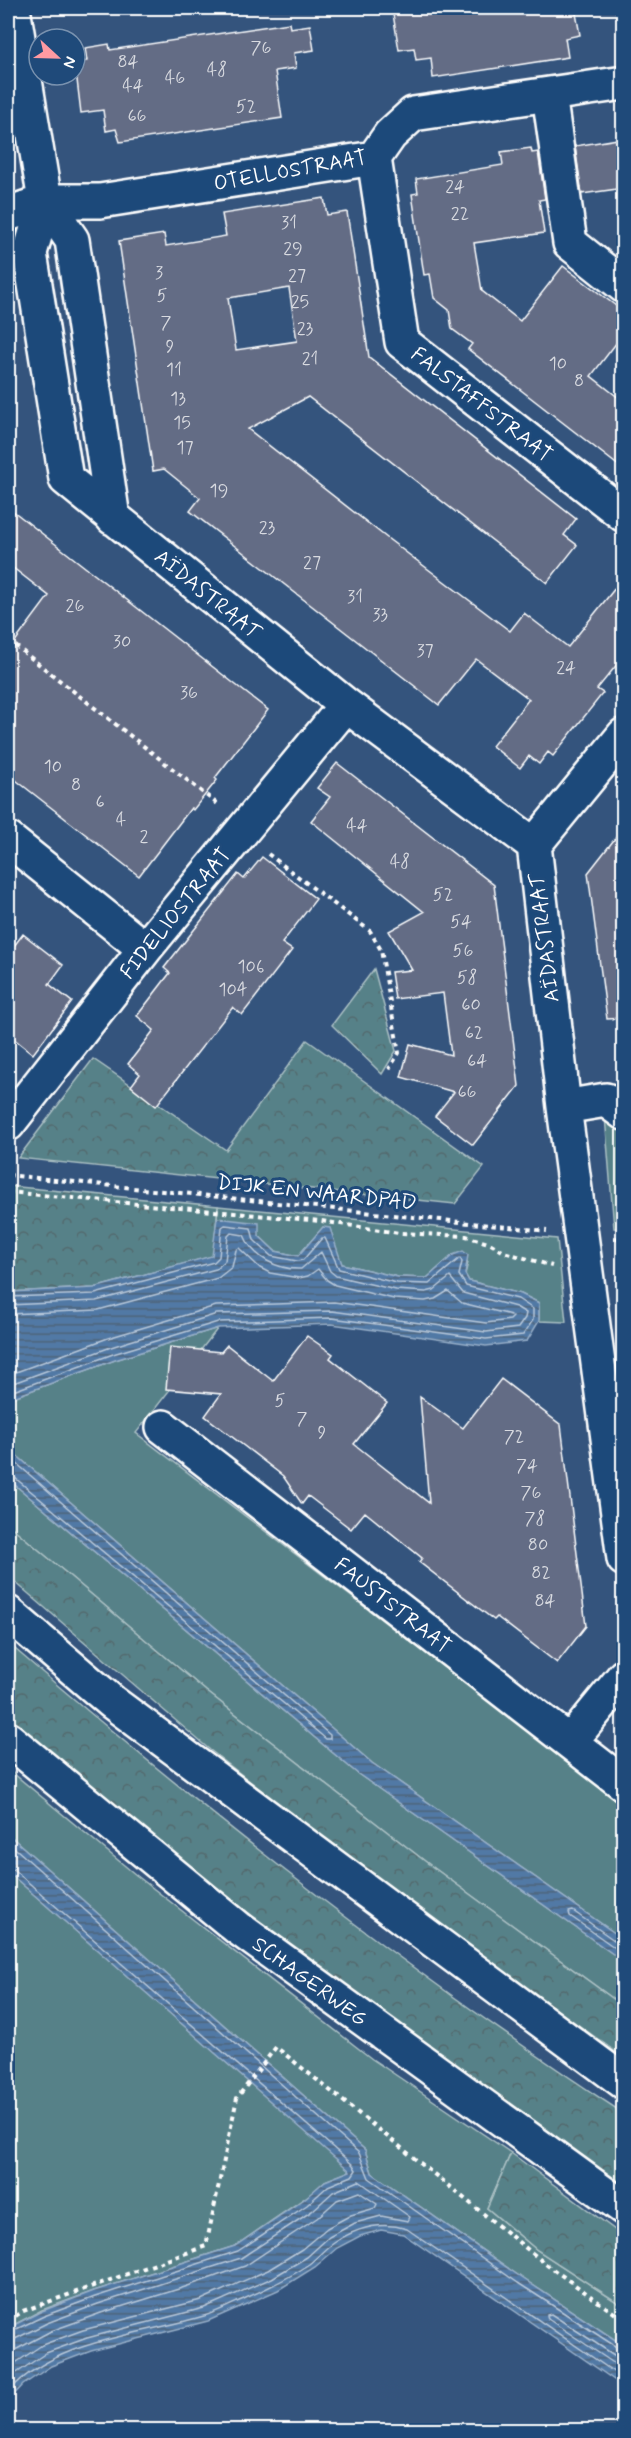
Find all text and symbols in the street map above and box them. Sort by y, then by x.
north arrow [27,27,87,87]
house number: 76 [251,36,271,60]
house number: 84 [117,50,139,74]
text: N [58,53,81,71]
house number: 48 [207,58,227,82]
house number: 46 [165,66,185,90]
house number: 44 [122,74,144,98]
house number: 52 [236,95,256,119]
house number: 66 [127,104,147,128]
street label: OTELLOSTRAAT [212,144,369,198]
house number: 24 [445,175,465,199]
house number: 22 [451,202,469,226]
house number: 31 [281,211,297,235]
house number: 29 [283,237,303,261]
house number: 3 [155,261,163,285]
house number: 27 [288,264,306,288]
house number: 5 [157,284,168,308]
house number: 25 [291,290,309,314]
house number: 7 [161,311,172,335]
house number: 23 [297,317,314,341]
house number: 9 [166,335,175,359]
street label: FALSTAFFSTRAAT [405,341,558,469]
house number: 21 [302,347,318,371]
house number: 10 [549,352,567,376]
house number: 11 [166,358,182,382]
house number: 8 [574,369,584,393]
house number: 13 [170,387,186,411]
house number: 15 [173,411,191,435]
house number: 17 [176,436,194,460]
house number: 19 [210,479,228,503]
house number: 23 [259,516,276,540]
street label: AÏDASTRAAT [148,543,267,647]
house number: 27 [303,551,321,575]
house number: 31 [347,585,363,609]
house number: 26 [66,594,84,618]
house number: 33 [372,603,388,627]
house number: 30 [113,630,131,654]
house number: 37 [416,639,434,663]
house number: 24 [556,656,576,680]
house number: 36 [180,681,198,705]
house number: 10 [44,755,62,779]
house number: 8 [71,773,81,797]
house number: 6 [95,790,105,814]
house number: 4 [116,808,126,832]
house number: 44 [346,814,368,838]
house number: 2 [140,825,149,849]
street label: FIDELIOSTRAAT [114,842,238,985]
house number: 48 [390,850,410,874]
street label: AÏDASTRAAT [523,871,567,1004]
house number: 52 [433,883,453,907]
house number: 54 [450,910,472,934]
house number: 56 [453,939,473,963]
house number: 106 [238,955,264,979]
house number: 58 [457,966,477,990]
house number: 104 [219,978,248,1002]
house number: 60 [461,993,481,1017]
house number: 62 [465,1021,483,1045]
house number: 64 [467,1049,487,1073]
house number: 66 [457,1080,477,1104]
street label: DIJK EN WAARDPAD [216,1169,418,1217]
house number: 5 [275,1389,286,1413]
house number: 7 [297,1407,308,1431]
house number: 9 [318,1421,327,1445]
house number: 72 [504,1425,524,1449]
house number: 74 [516,1454,538,1478]
house number: 76 [521,1481,541,1505]
house number: 78 [525,1507,545,1531]
house number: 80 [528,1533,548,1557]
street label: FAUSTSTRAAT [328,1551,457,1660]
house number: 82 [531,1561,551,1585]
house number: 84 [534,1589,556,1613]
street label: SCHAGERWEG [246,1931,373,2033]

